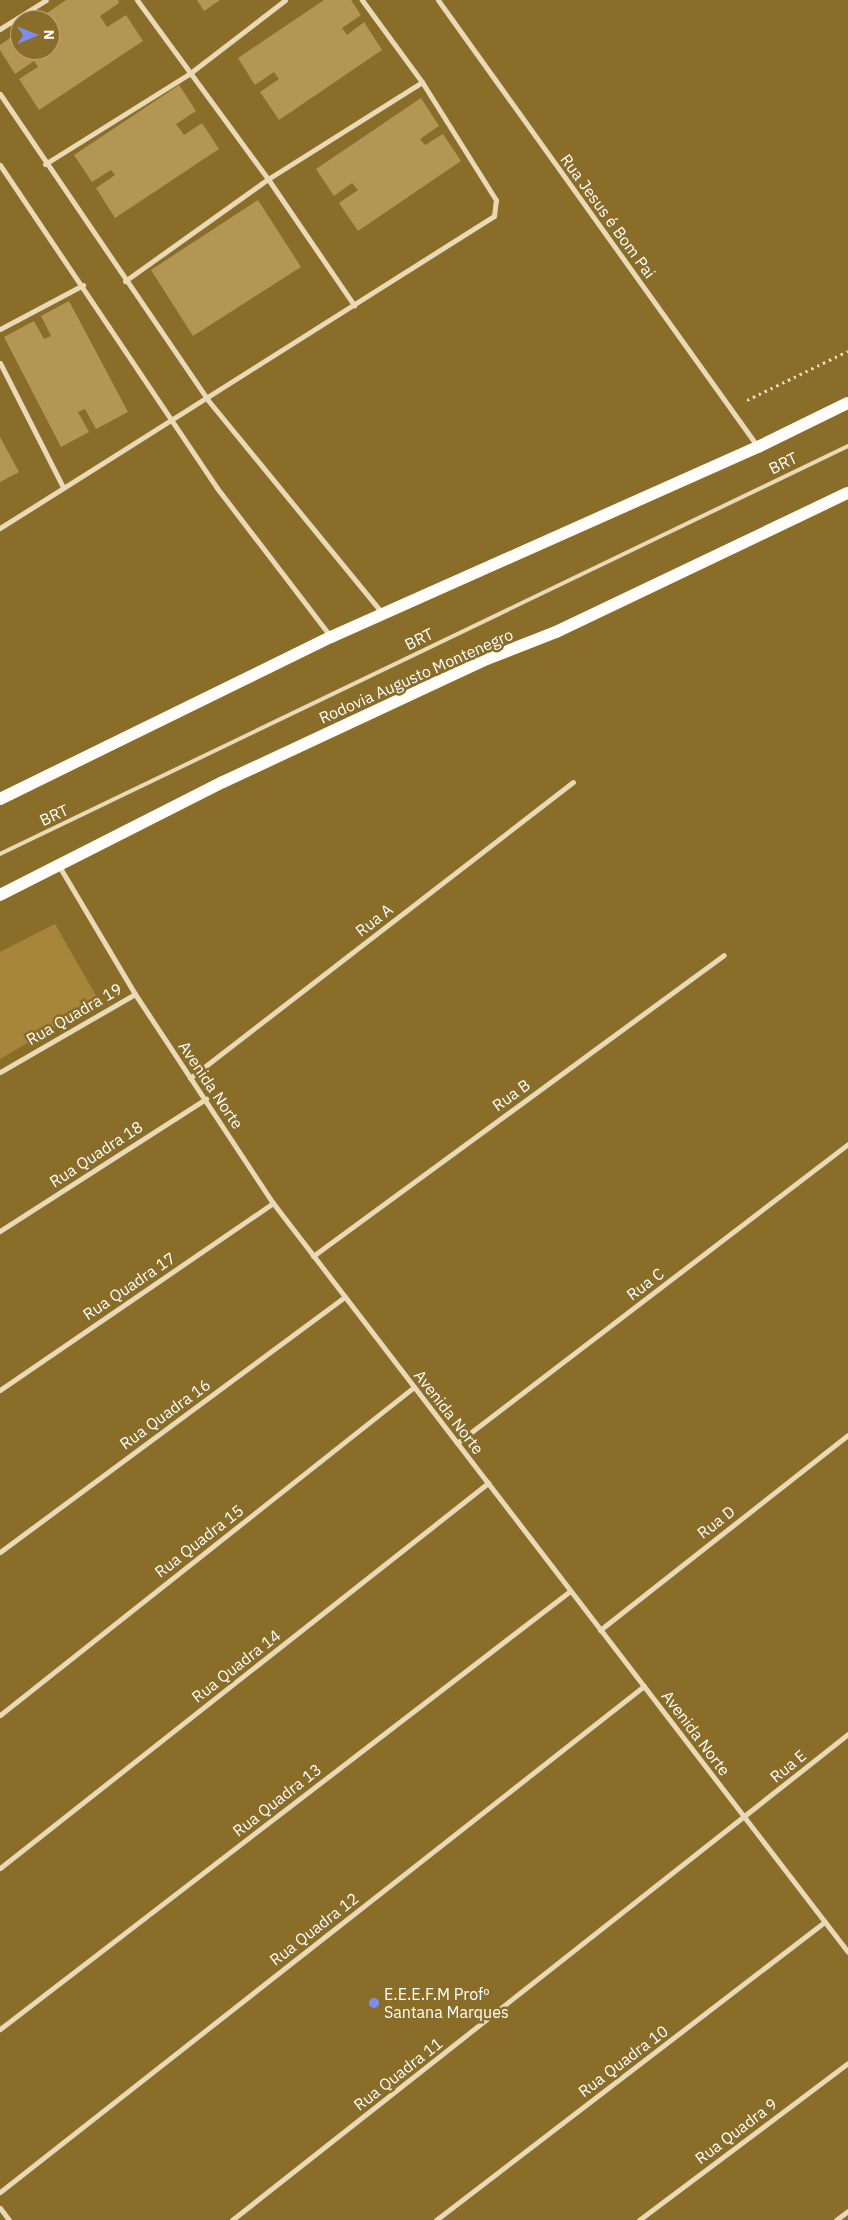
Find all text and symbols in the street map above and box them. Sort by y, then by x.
north arrow [10,10,60,60]
text: N [40,30,58,40]
street label: Rua Jesus é Bom Pai [556,150,660,282]
street label: BRT [766,448,800,478]
street label: Rodovia Augusto Montenegro [316,624,516,728]
street label: BRT [402,624,436,654]
street label: BRT [37,800,71,830]
street label: Rua A [352,900,396,940]
street label: Rua Quadra 19 [23,979,125,1049]
street label: Avenida Norte [175,1037,247,1133]
street label: Rua B [488,1075,534,1115]
street label: Rua Quadra 18 [46,1117,146,1191]
street label: Rua Quadra 17 [79,1248,179,1324]
street label: Rua C [623,1264,667,1304]
street label: Avenida Norte [410,1366,488,1458]
street label: Rua Quadra 16 [116,1375,214,1453]
street label: Rua Quadra 15 [151,1500,247,1582]
street label: Rua D [693,1501,739,1543]
street label: Rua Quadra 14 [188,1625,284,1707]
street label: Avenida Norte [658,1687,734,1779]
street label: Rua E [766,1746,810,1786]
street label: Rua Quadra 13 [229,1759,325,1841]
street label: Rua Quadra 12 [266,1888,362,1970]
place label: E.E.E.F.M Profº Santana Marques [384,1984,509,2022]
marker: E.E.E.F.M Profº Santana Marques [368,1997,380,2009]
street label: Rua Quadra 10 [574,2021,672,2101]
street label: Rua Quadra 11 [350,2033,446,2115]
street label: Rua Quadra 9 [691,2094,781,2168]

